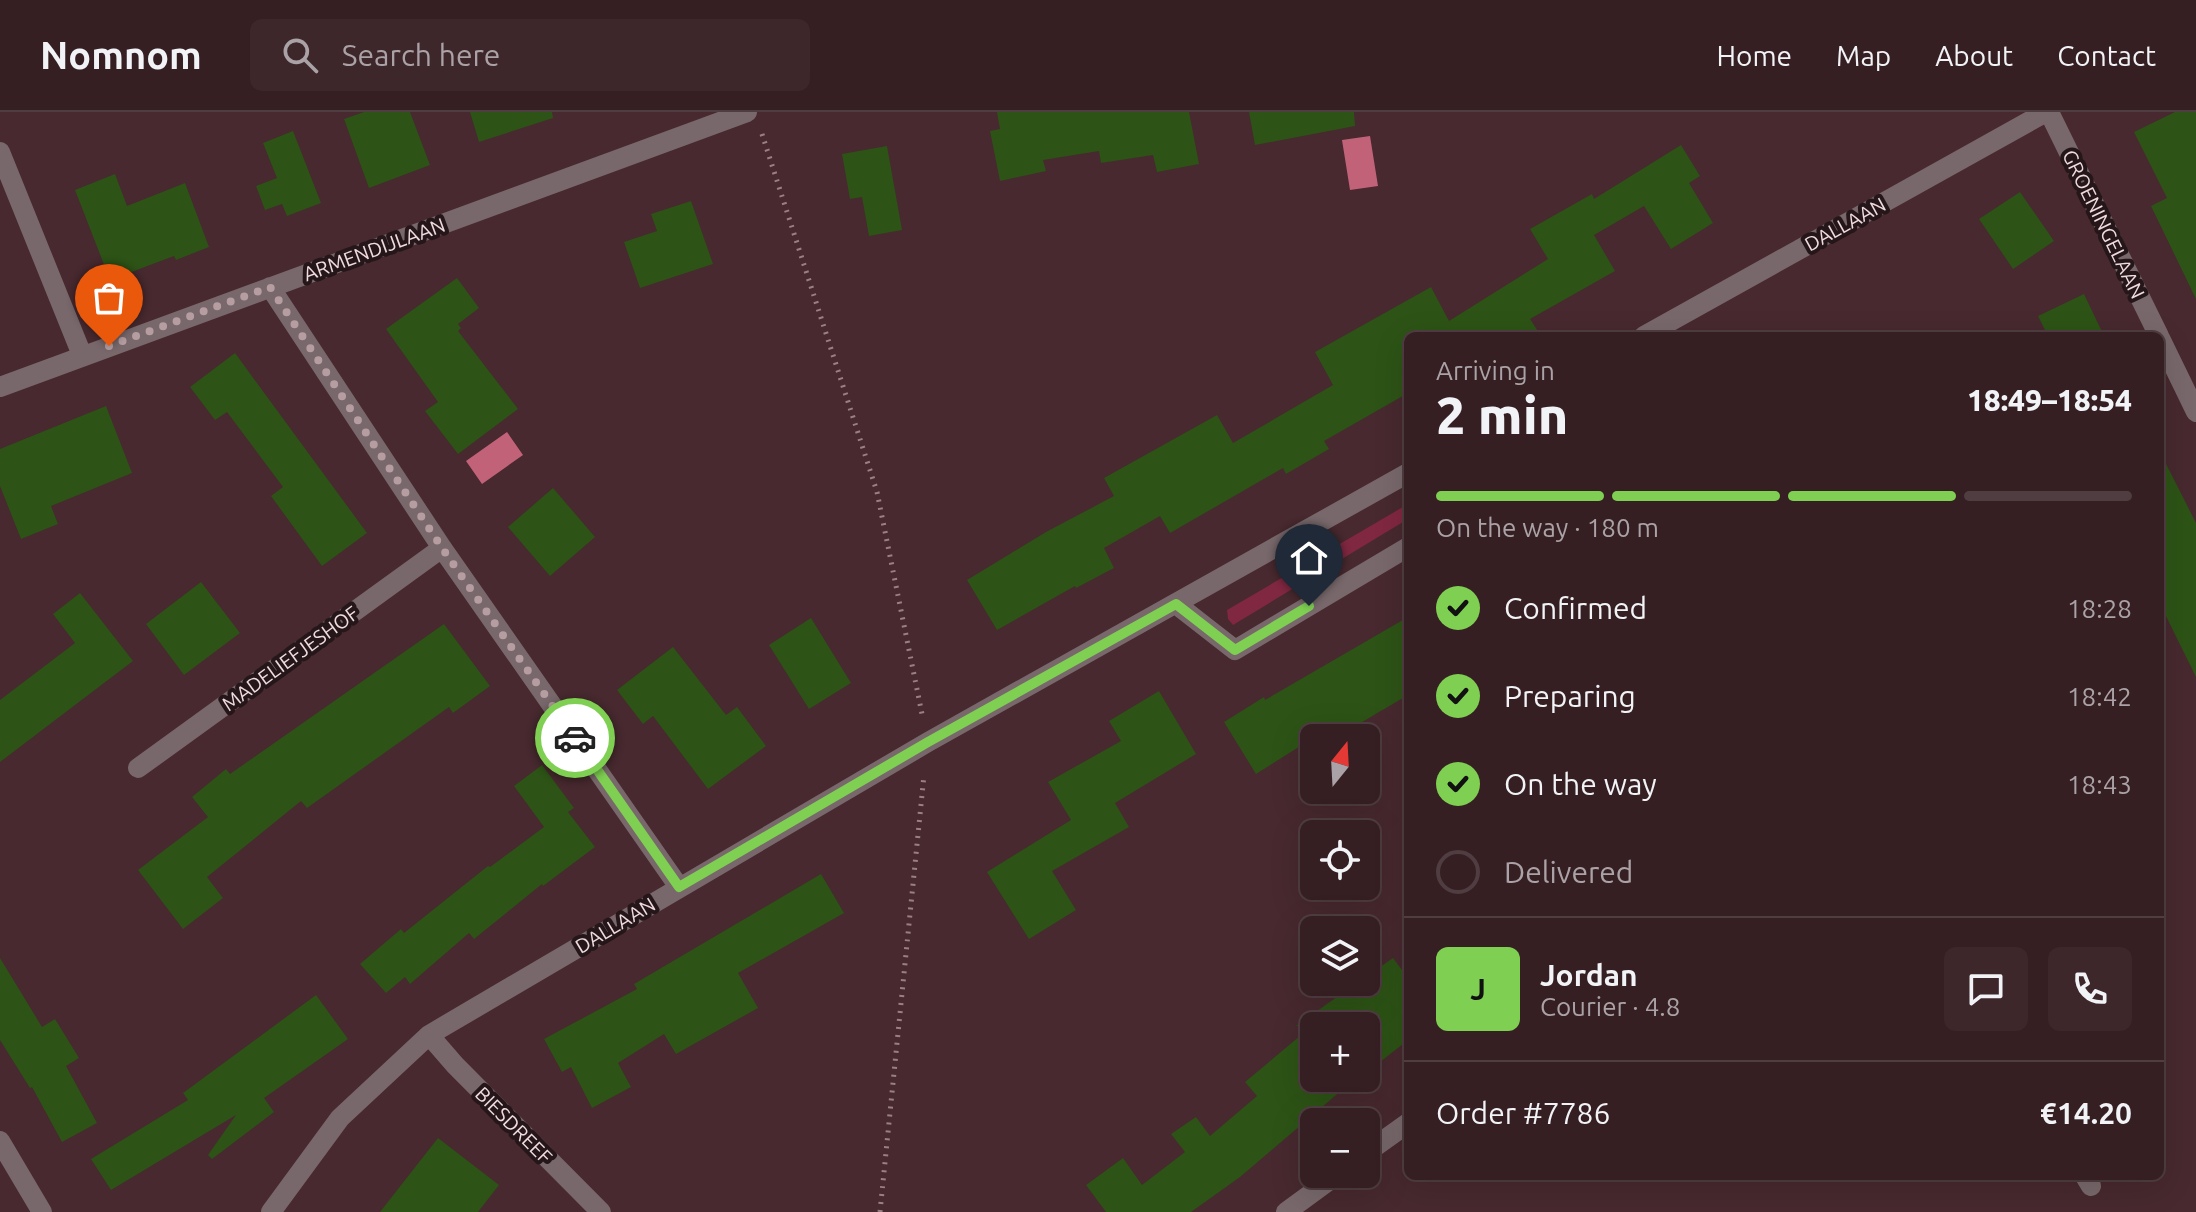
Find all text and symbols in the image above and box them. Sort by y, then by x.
search box [250,19,810,91]
icon: search [278,33,322,77]
text: Nomnom [40,34,202,76]
text: Search here [342,38,500,72]
text: Home [1717,40,1792,71]
text: Map [1836,40,1891,71]
text: About [1935,40,2013,71]
text: Contact [2057,40,2156,71]
street label: GROENINGELAAN [2058,146,2150,302]
street label: DALLAAN [1801,192,1889,256]
street label: ARMENDIJLAAN [300,213,448,285]
pin [75,264,143,346]
icon: bag [87,276,131,320]
text: Arriving in [1436,356,1555,385]
text: 18:49–18:54 [1967,383,2132,417]
text: 2 min [1436,386,1568,444]
text: On the way · 180 m [1436,513,1659,542]
pin [1275,524,1343,606]
icon: home [1287,536,1331,580]
icon: check [1436,586,1480,630]
text: Confirmed [1504,591,1647,625]
text: 18:28 [2067,594,2132,623]
street label: MADELIEFJESHOF [217,601,363,715]
icon: check [1436,674,1480,718]
text: Preparing [1504,679,1636,713]
text: 18:42 [2067,682,2132,711]
courier [535,698,615,778]
icon: car [553,716,597,760]
north arrow [1300,724,1380,804]
map controls [1300,724,1380,1188]
icon: check [1436,762,1480,806]
text: On the way [1504,767,1657,801]
text: 18:43 [2067,770,2132,799]
button: locate [1300,820,1380,900]
text: Delivered [1504,855,1633,889]
street label: DALLAAN [571,892,659,958]
button: layers [1300,916,1380,996]
button: chat [1944,947,2028,1031]
button: phone [2048,947,2132,1031]
text: Jordan [1540,958,1638,992]
text: J [1470,972,1486,1006]
text: Courier · 4.8 [1540,992,1680,1021]
button: + [1300,1012,1380,1092]
street label: BIESDREEF [471,1082,557,1168]
text: Order #7786 [1436,1096,1610,1130]
text: €14.20 [2040,1096,2132,1130]
button: − [1300,1108,1380,1188]

